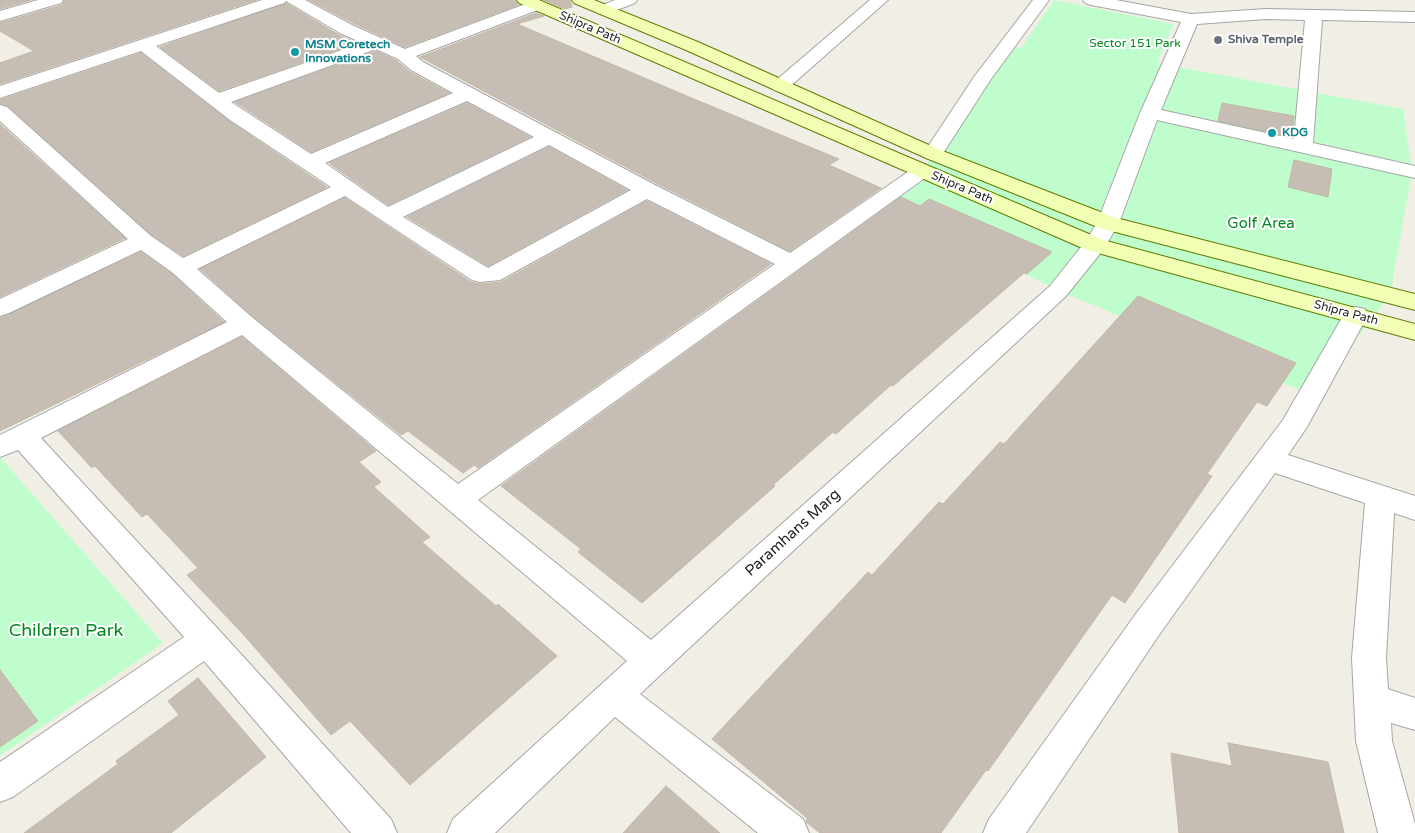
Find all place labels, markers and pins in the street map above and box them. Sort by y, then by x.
place label: Shiva Temple [1228,33,1303,47]
marker: Shiva Temple [1212,34,1224,46]
place label: MSM Coretech Innovations [305,38,390,66]
marker: MSM Coretech Innovations [289,46,301,58]
place label: KDG [1282,126,1308,140]
marker: KDG [1266,127,1278,139]

